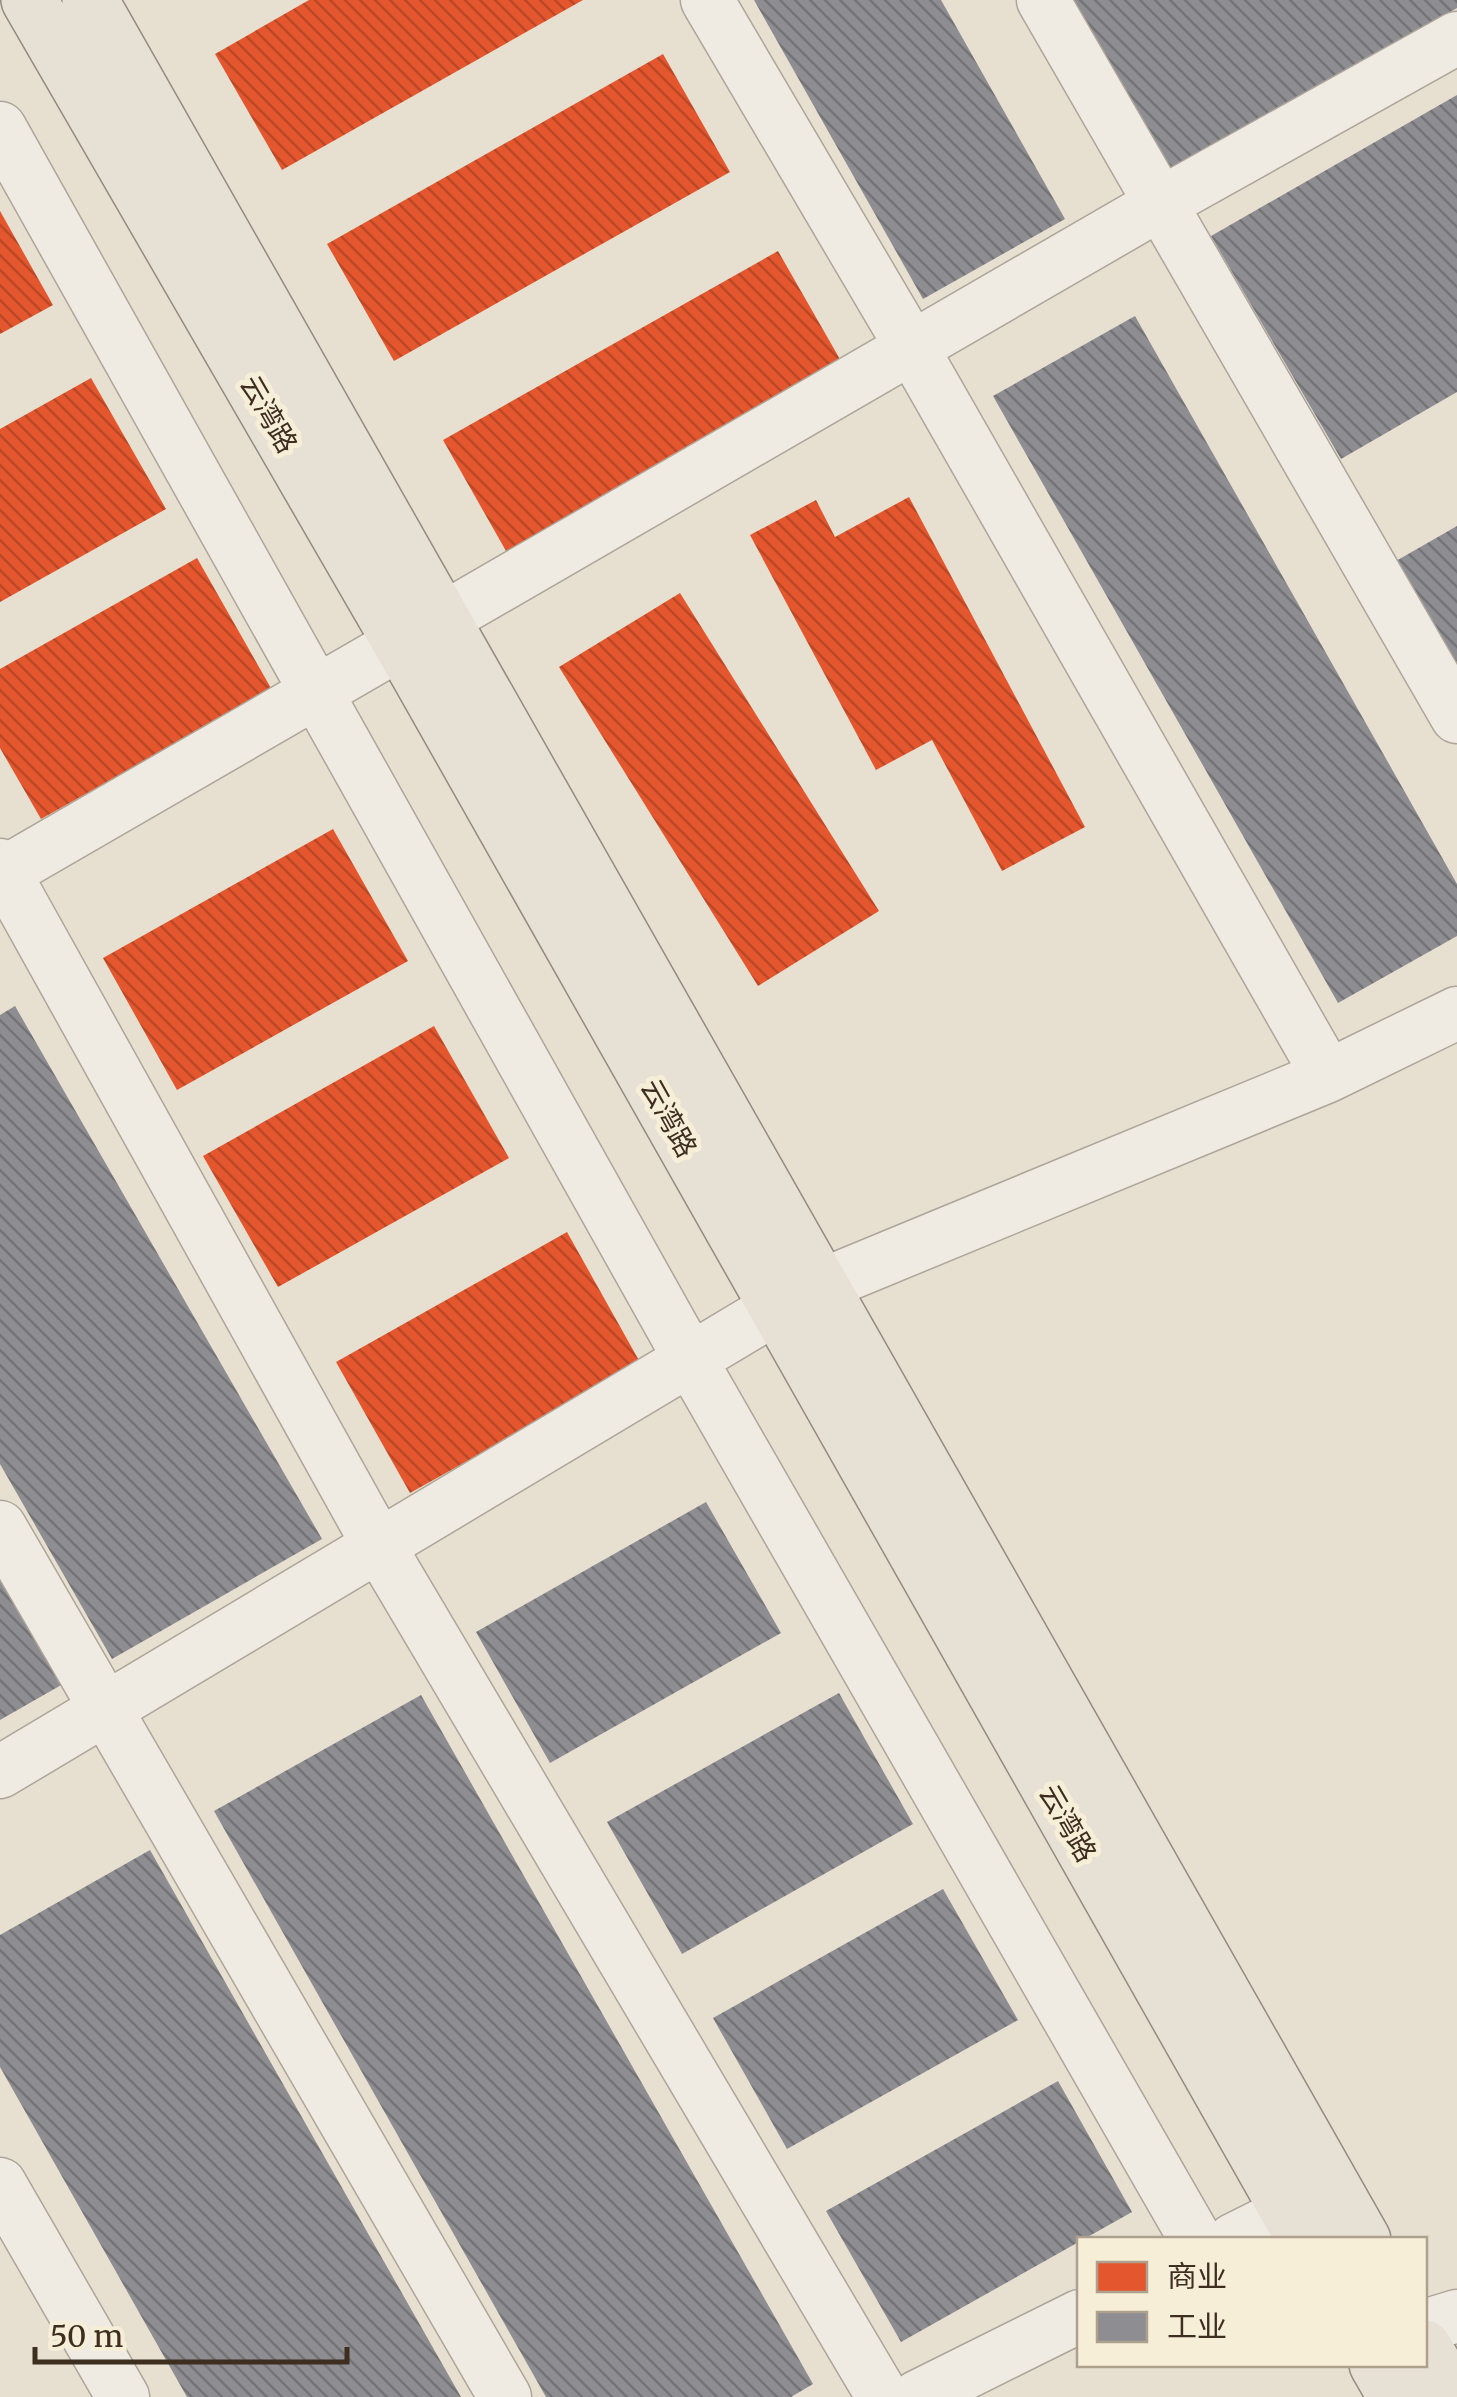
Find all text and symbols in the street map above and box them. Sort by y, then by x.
street label: 云湾路 [232,369,306,459]
street label: 云湾路 [633,1073,705,1163]
street label: 云湾路 [1031,1778,1105,1868]
legend [1077,2237,1427,2367]
text: 商业 [1167,2257,1227,2295]
scale bar [35,2302,348,2364]
text: 工业 [1167,2307,1227,2345]
text: 50 m [50,2317,123,2355]

